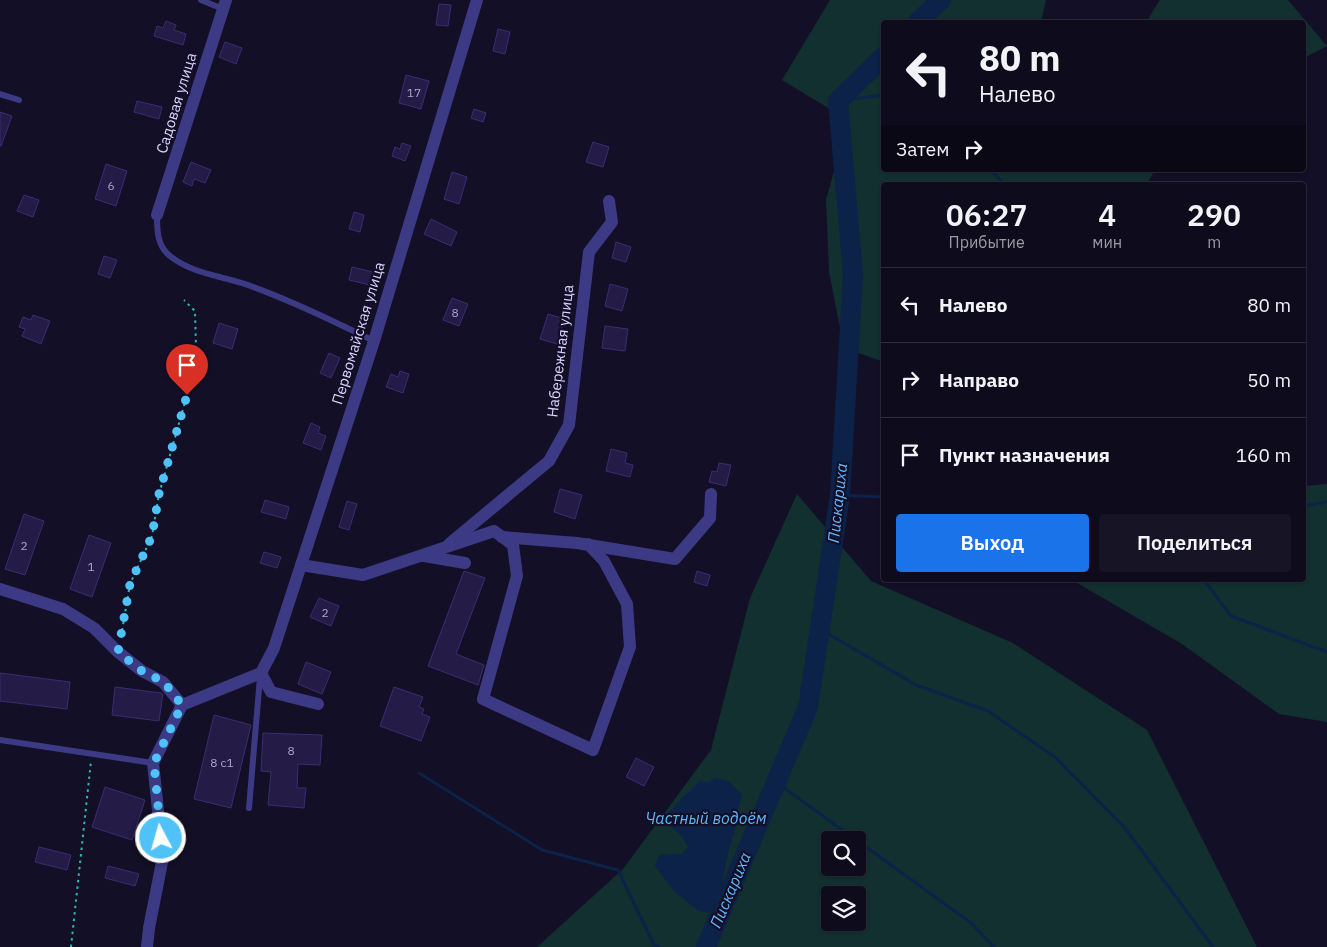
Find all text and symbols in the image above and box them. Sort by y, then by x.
text: 80 m [979,35,1061,81]
icon: left [896,40,961,105]
street label: Садовая улица [152,50,200,156]
text: Налево [979,79,1056,108]
house number: 17 [407,85,421,100]
icon: right [959,135,987,163]
text: Затем [896,137,949,161]
house number: 6 [107,178,115,193]
text: 06:27 [946,195,1027,234]
text: 4 [1098,195,1116,234]
text: 290 [1187,195,1241,234]
text: Прибытие [949,232,1025,252]
text: мин [1092,232,1122,252]
text: m [1207,232,1221,252]
street label: Первомайская улица [327,259,389,407]
street label: Набережная улица [542,284,578,418]
icon: left [896,291,924,319]
text: Налево [939,293,1008,317]
text: 80 m [1247,293,1291,317]
house number: 8 [451,305,459,320]
pin [166,344,208,395]
icon: arrive [173,351,201,379]
icon: right [896,366,924,394]
text: Направо [939,368,1019,392]
text: 50 m [1247,368,1291,392]
icon: arrive [896,441,924,469]
text: Пункт назначения [939,443,1110,467]
text: 160 m [1236,443,1291,467]
water label: Пискариха [823,462,851,544]
button: Выход [896,514,1089,572]
button: Поделиться [1099,514,1291,572]
house number: 2 [20,538,28,553]
house number: 1 [87,559,95,574]
house number: 2 [321,605,329,620]
house number: 8 [287,743,295,758]
house number: 8 с1 [210,755,234,770]
water label: Частный водоём [645,808,767,828]
position arrow [134,811,186,863]
map controls [821,831,866,931]
button: search [821,831,866,876]
water label: Пискариха [705,849,755,931]
button: layers [821,886,866,931]

